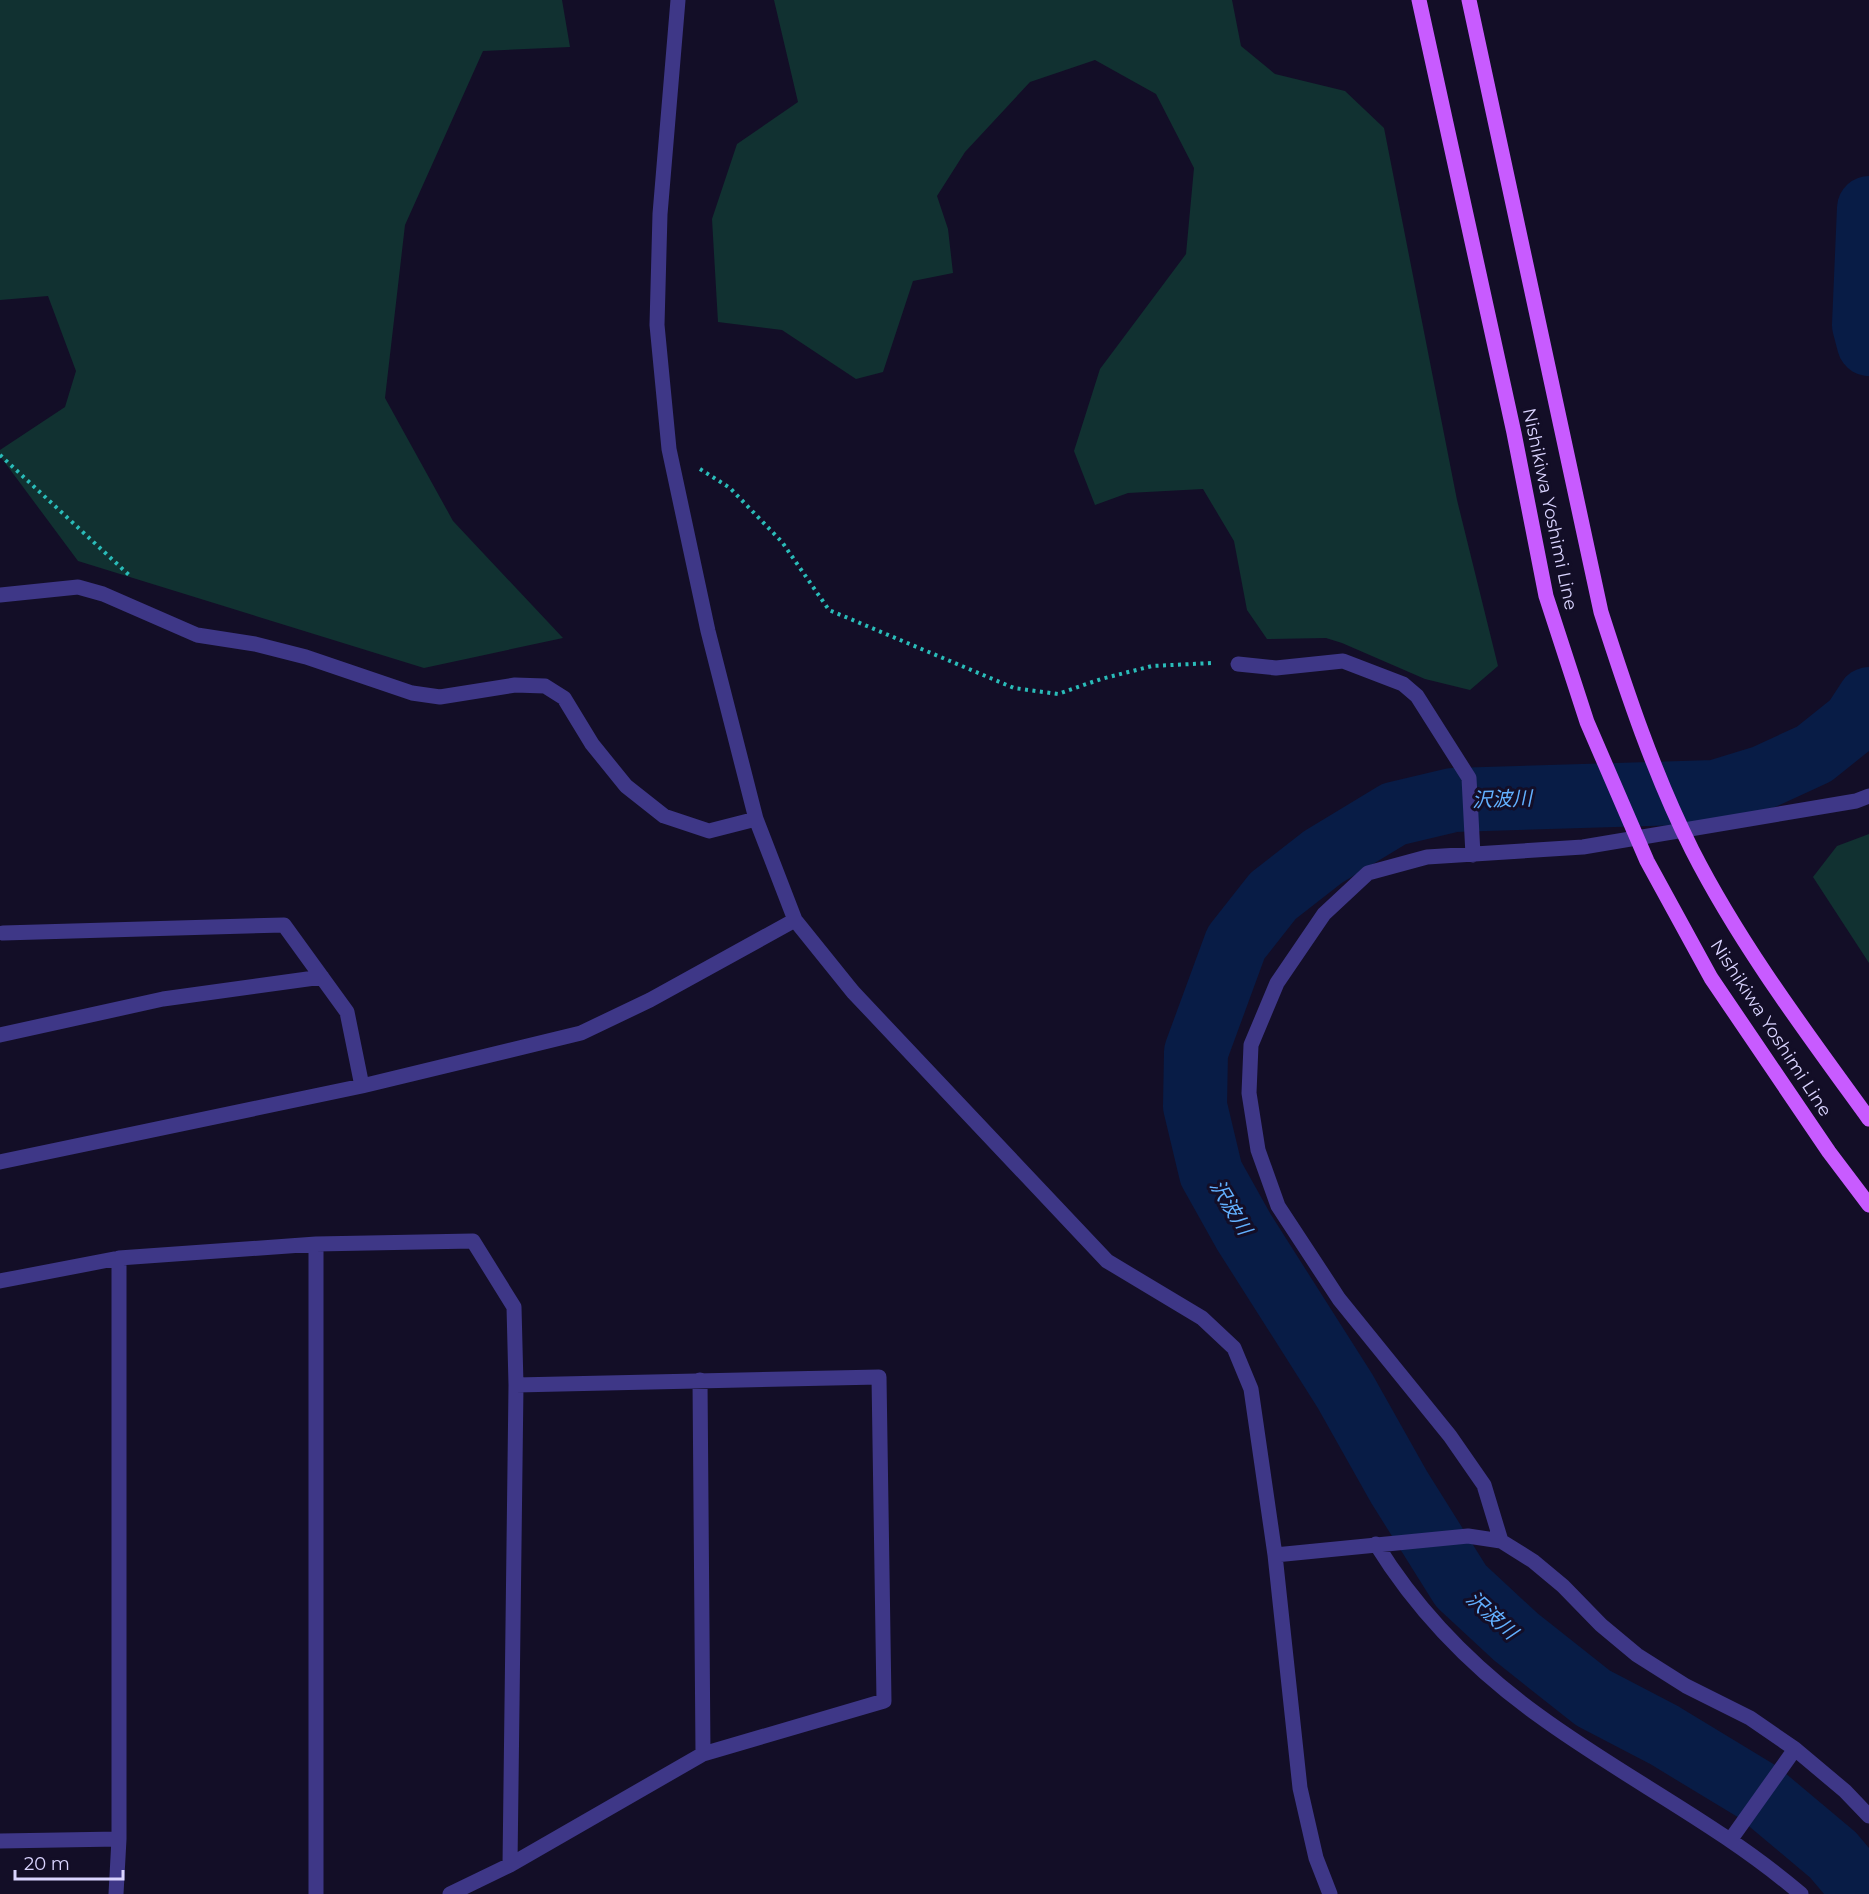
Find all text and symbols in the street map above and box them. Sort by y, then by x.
street label: Nishikiwa Yoshimi Line [1518,406,1582,612]
water label: 沢波川 [1472,786,1534,812]
street label: Nishikiwa Yoshimi Line [1706,936,1836,1121]
water label: 沢波川 [1205,1175,1258,1241]
water label: 沢波川 [1462,1586,1524,1645]
scale bar [15,1843,123,1881]
text: 20 m [24,1853,70,1875]

